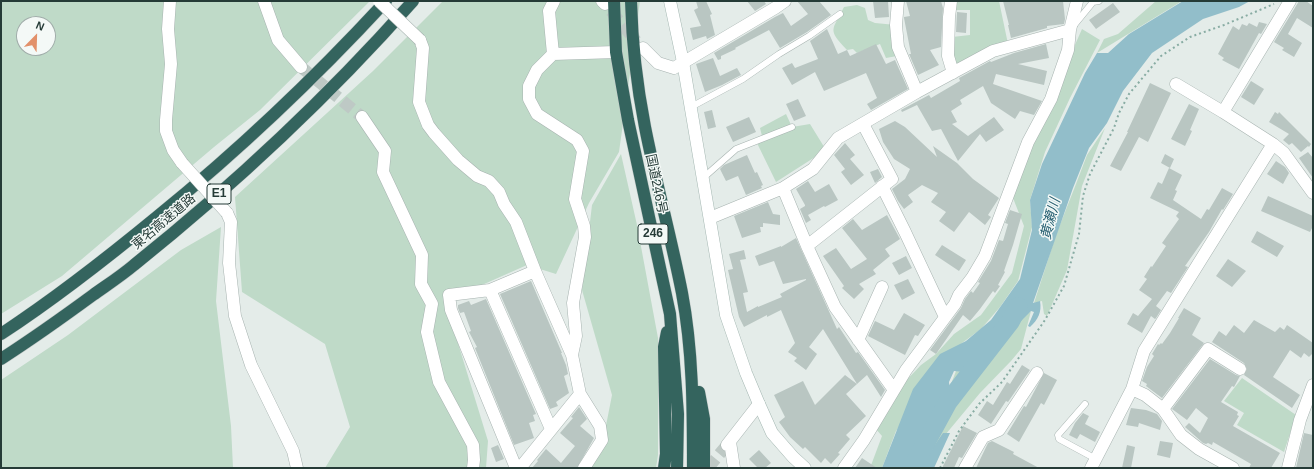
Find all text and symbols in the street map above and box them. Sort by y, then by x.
north arrow [16,16,56,56]
text: N [34,19,46,33]
street label: 国道246号 [642,153,670,215]
road number: E1 [207,184,231,204]
street label: 東名高速道路 [129,191,199,253]
water label: 黄瀬川 [1038,197,1064,241]
road number: 246 [638,224,668,244]

